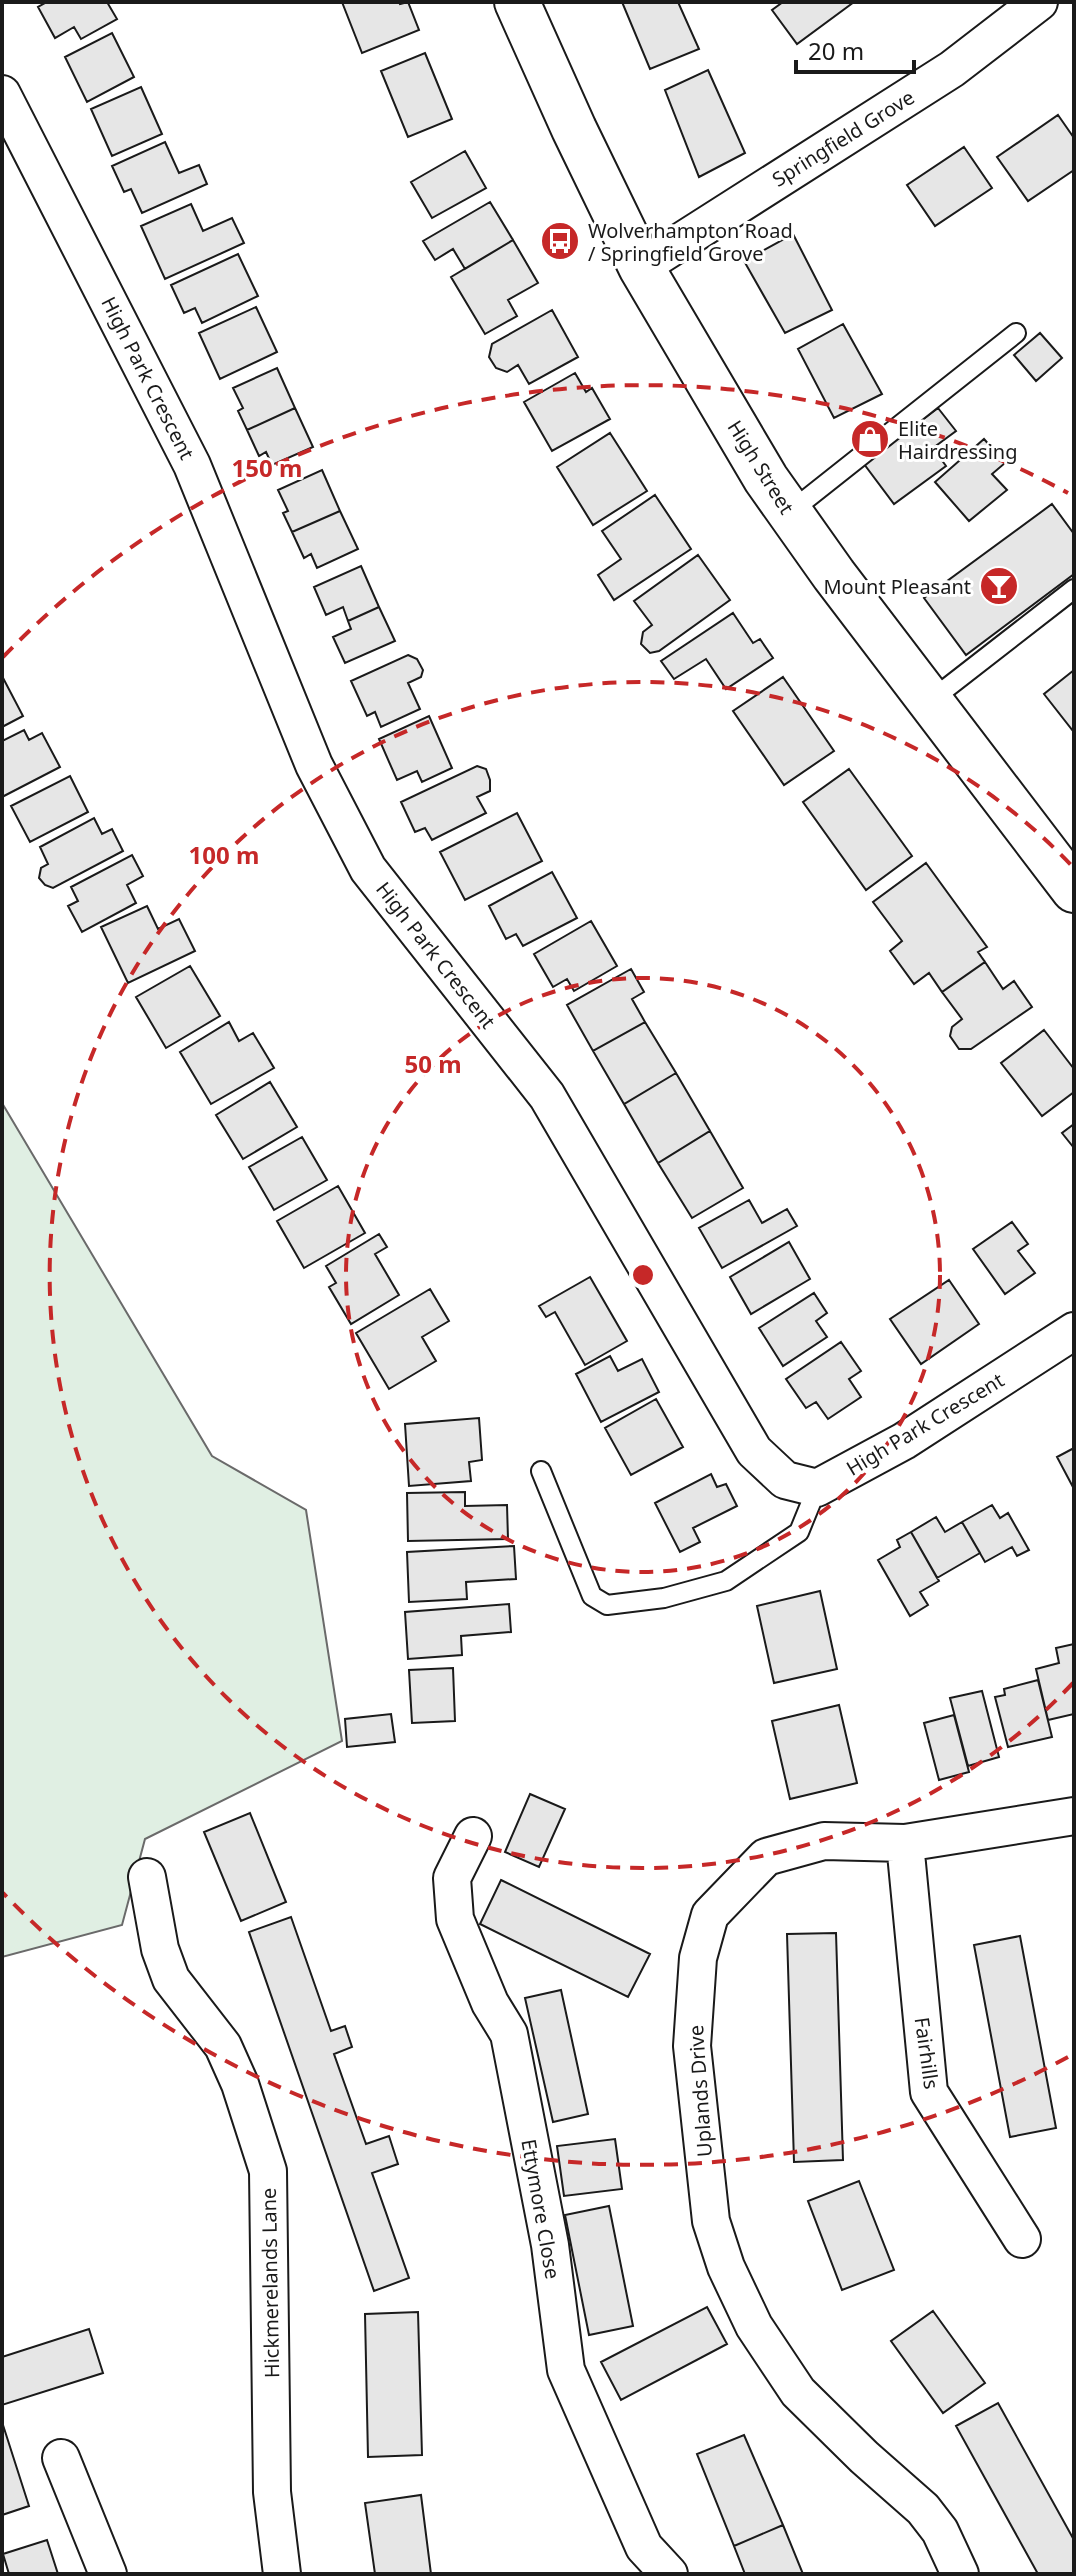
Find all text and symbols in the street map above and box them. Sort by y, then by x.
scale bar [796,24,914,74]
text: 20 m [808,34,864,67]
street label: Springfield Grove [767,83,919,193]
place label: Wolverhampton Road / Springfield Grove [588,217,793,267]
bus stop icon: Wolverhampton Road / Springfield Grove [539,220,581,262]
street label: High Park Crescent [95,292,201,464]
street label: High Street [722,415,800,519]
place label: Elite Hairdressing [898,415,1017,465]
shop icon: Elite Hairdressing [849,418,891,460]
text: 150 m [232,451,302,484]
bar icon: Mount Pleasant [978,565,1020,607]
place label: Mount Pleasant [823,573,971,600]
text: 100 m [189,838,259,871]
street label: High Park Crescent [370,876,502,1034]
text: 50 m [404,1047,462,1080]
centre of rings [629,1261,657,1289]
street label: High Park Crescent [841,1366,1009,1482]
street label: Fairhills [909,2015,945,2091]
street label: Uplands Drive [682,2024,718,2158]
street label: Ettymore Close [515,2137,567,2281]
street label: Hickmerelands Lane [255,2188,285,2378]

